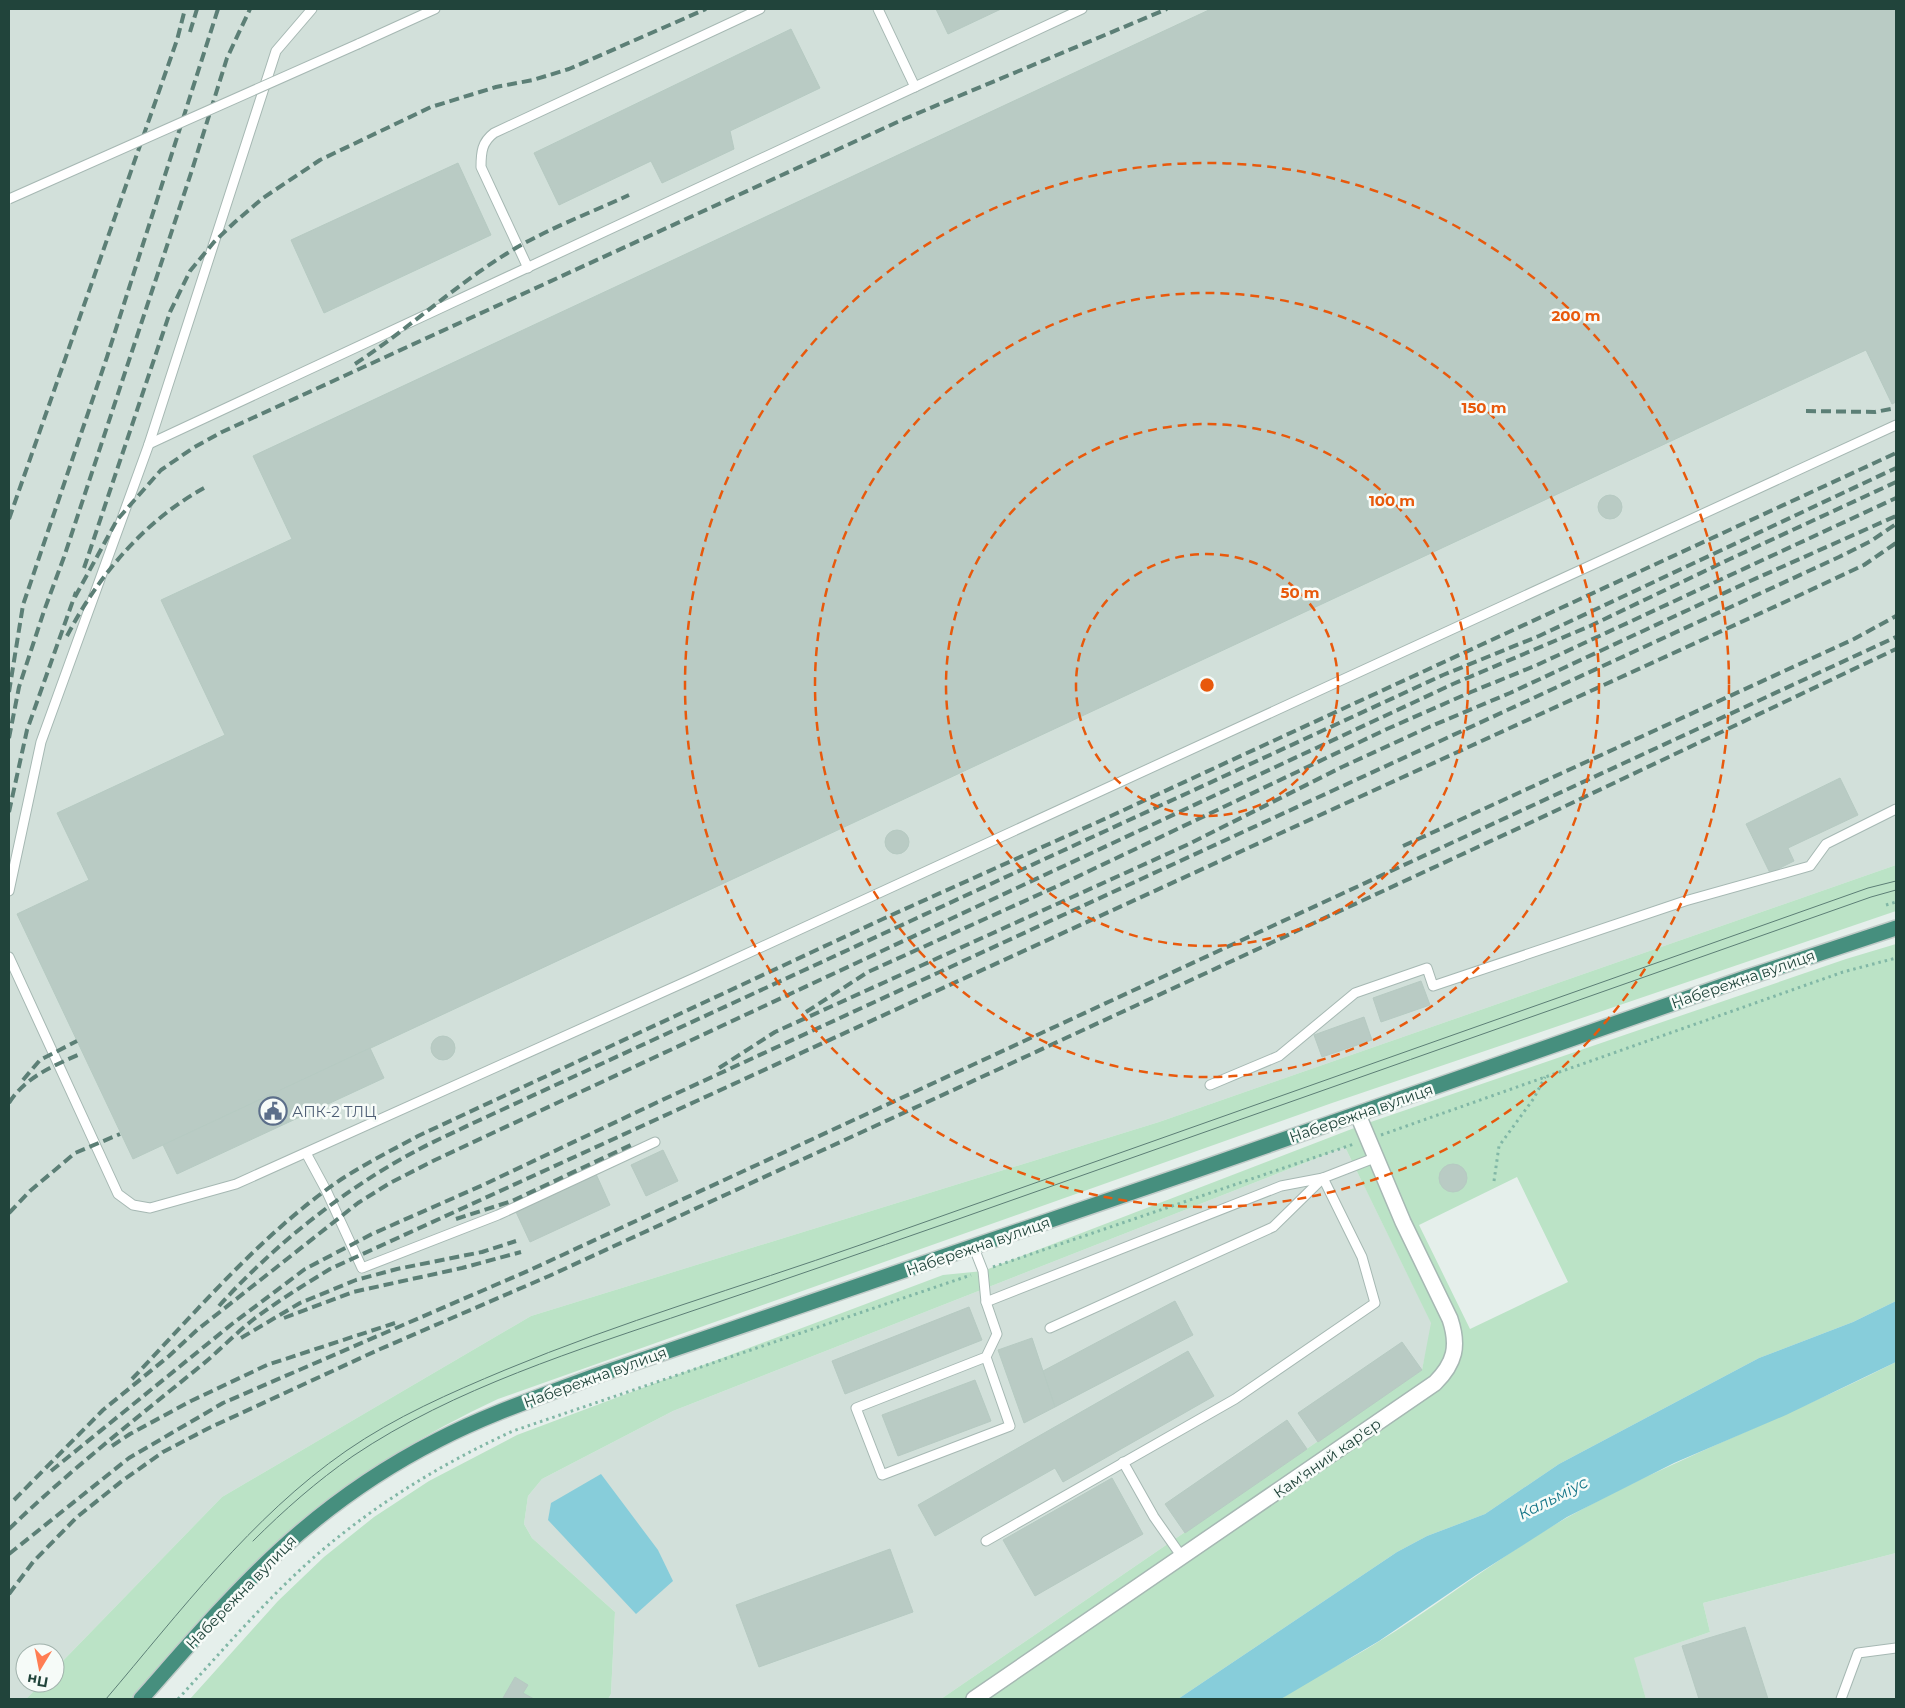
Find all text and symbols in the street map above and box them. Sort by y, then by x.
text: 200 m [1551,306,1601,325]
text: 150 m [1462,398,1506,417]
text: 100 m [1369,491,1415,510]
text: 50 m [1280,583,1320,602]
centre of rings [1198,676,1216,694]
street label: Набережна вулиця [1668,945,1818,1013]
street label: Набережна вулиця [1286,1079,1436,1147]
public building icon: АПК-2 ТЛЦ [258,1096,288,1126]
place label: АПК-2 ТЛЦ [292,1102,376,1121]
street label: Набережна вулиця [903,1212,1053,1280]
street label: Набережна вулиця [521,1342,669,1412]
street label: Кам'яний кар'єр [1270,1414,1384,1502]
water label: Кальміус [1515,1472,1592,1524]
street label: Набережна вулиця [182,1531,300,1653]
north arrow [15,1643,65,1693]
text: Пн [26,1670,50,1691]

